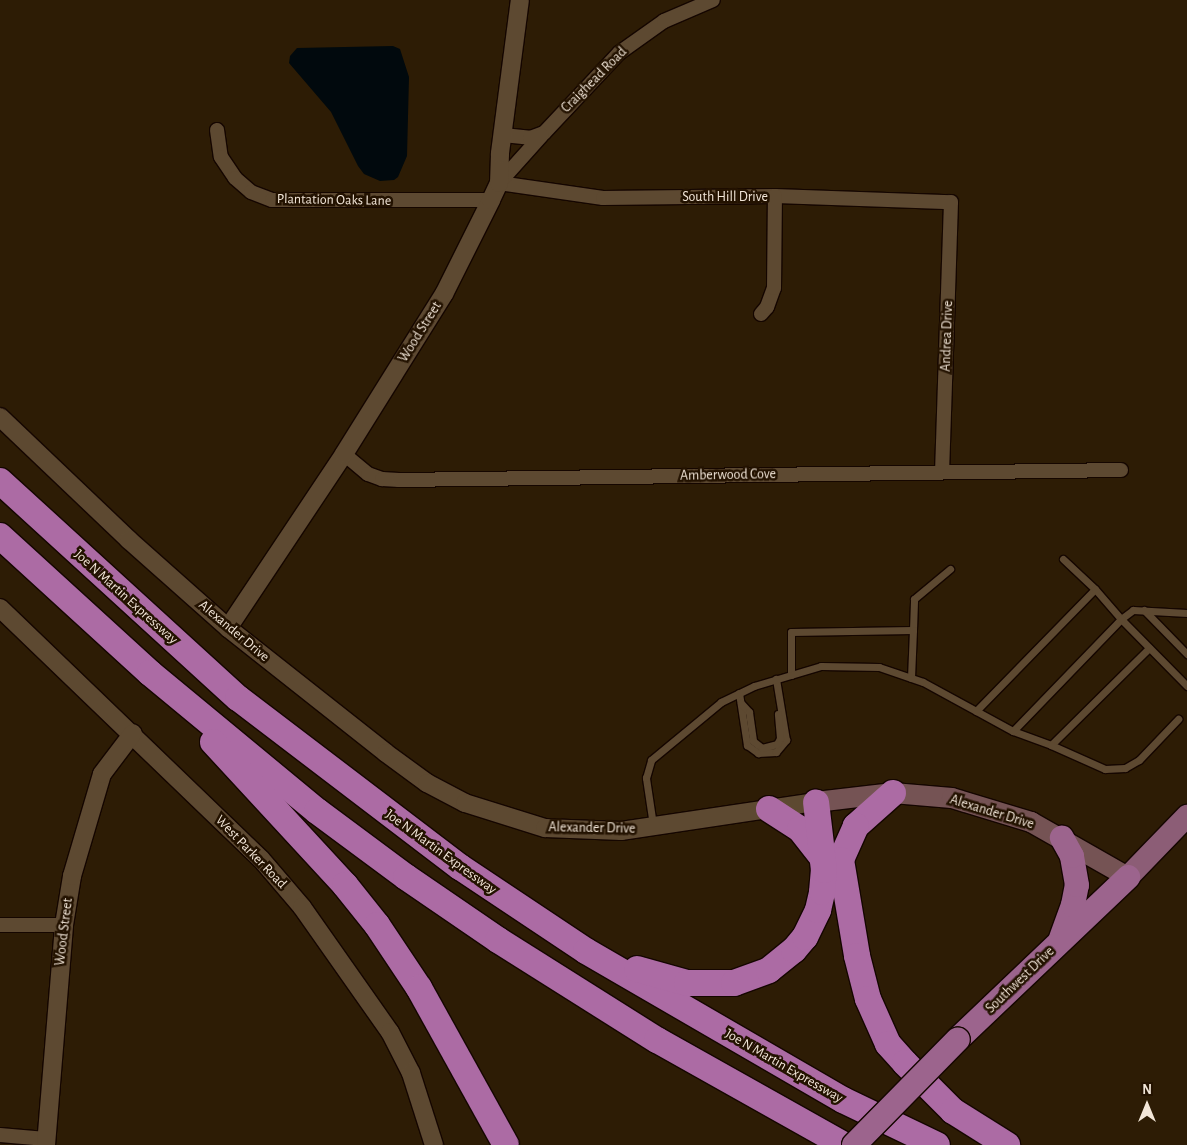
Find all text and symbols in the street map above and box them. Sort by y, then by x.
street label: Craighead Road [558,44,630,116]
street label: South Hill Drive [682,189,768,205]
street label: Plantation Oaks Lane [277,191,391,209]
street label: Wood Street [395,299,445,365]
street label: Andrea Drive [937,300,957,372]
street label: Amberwood Cove [680,466,776,484]
street label: Joe N Martin Expressway [71,546,181,648]
street label: Alexander Drive [195,597,273,665]
street label: Alexander Drive [948,791,1036,833]
street label: Joe N Martin Expressway [382,806,500,898]
street label: West Parker Road [212,812,290,892]
street label: Alexander Drive [548,819,636,837]
street label: Wood Street [52,897,76,967]
street label: Southwest Drive [982,943,1058,1017]
street label: Joe N Martin Expressway [722,1025,846,1107]
north arrow [1122,1080,1172,1130]
text: N [1142,1083,1152,1097]

